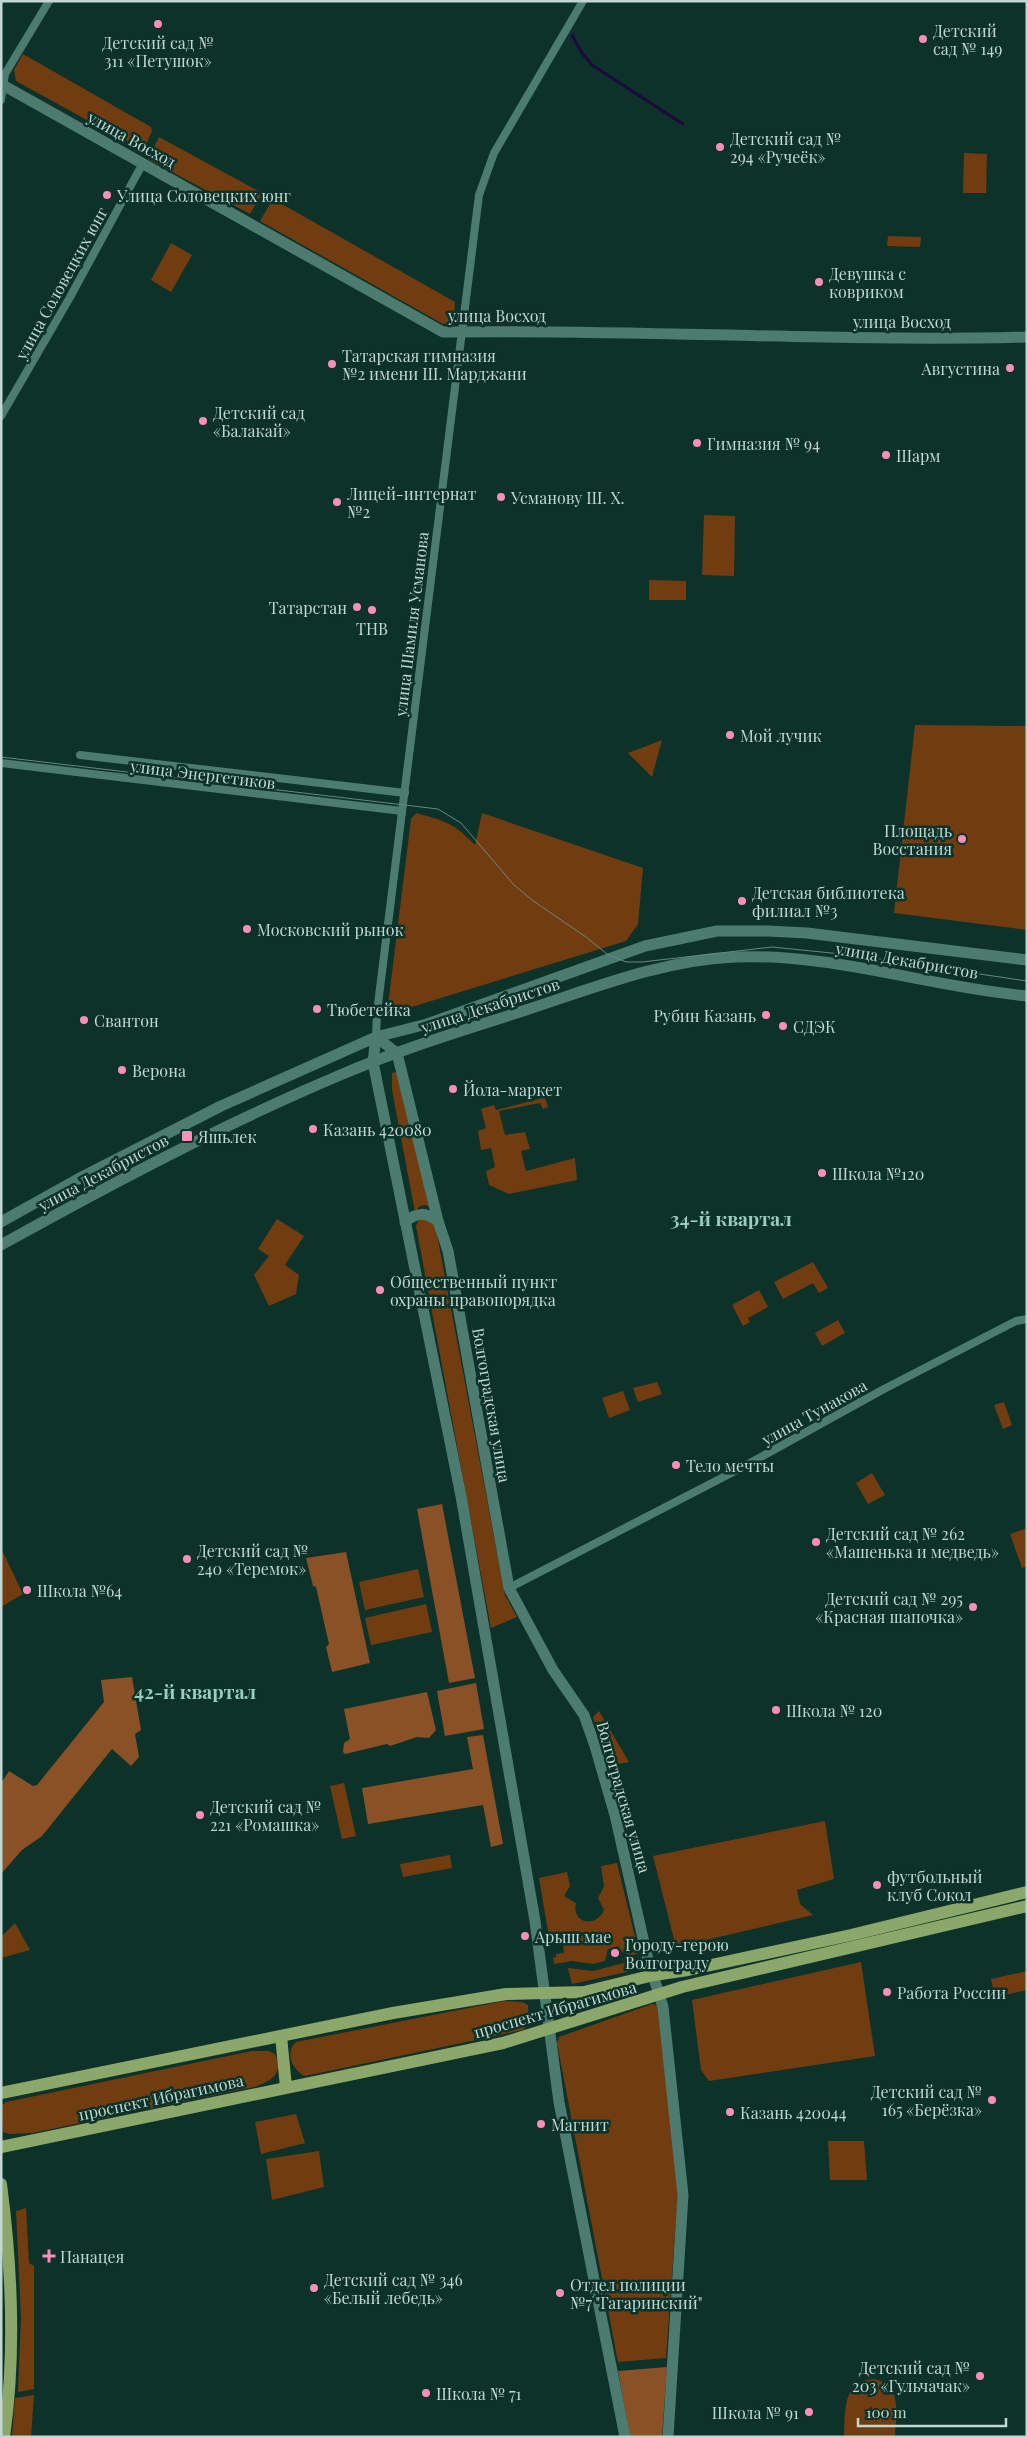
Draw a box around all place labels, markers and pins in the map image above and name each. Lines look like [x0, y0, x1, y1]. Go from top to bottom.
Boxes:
marker: Детский сад № 311 «Петушок» [152, 18, 164, 30]
place label: Детский сад № 149 [933, 20, 1003, 59]
place label: Детский сад № 311 «Петушок» [102, 32, 214, 71]
marker: Детский сад № 149 [917, 33, 929, 45]
place label: Детский сад № 294 «Ручеёк» [730, 128, 841, 167]
marker: Детский сад № 294 «Ручеёк» [714, 141, 726, 153]
place label: Улица Соловецких юнг [116, 185, 291, 206]
marker: Улица Соловецких юнг [101, 189, 113, 201]
place label: Девушка с ковриком [829, 263, 906, 302]
marker: Девушка с ковриком [813, 276, 825, 288]
place label: Татарская гимназия №2 имени Ш. Марджани [342, 345, 527, 384]
marker: Татарская гимназия №2 имени Ш. Марджани [326, 358, 338, 370]
place label: Августина [920, 358, 1000, 379]
marker: Августина [1004, 362, 1016, 374]
place label: Детский сад «Балакай» [213, 402, 305, 441]
marker: Детский сад «Балакай» [197, 415, 209, 427]
place label: Гимназия № 94 [707, 433, 820, 454]
marker: Гимназия № 94 [691, 437, 703, 449]
place label: Шарм [896, 445, 941, 466]
marker: Шарм [880, 449, 892, 461]
place label: Лицей-интернат №2 [346, 483, 477, 522]
place label: Усманову Ш. Х. [510, 487, 625, 508]
marker: Усманову Ш. Х. [495, 491, 507, 503]
marker: Лицей-интернат №2 [331, 496, 343, 508]
place label: Татарстан [269, 597, 347, 618]
marker: Татарстан [351, 601, 363, 613]
marker: ТНВ [366, 604, 378, 616]
place label: ТНВ [356, 618, 388, 639]
place label: Мой лучик [740, 725, 822, 746]
marker: Мой лучик [724, 729, 736, 741]
place label: Площадь Восстания [872, 820, 952, 859]
marker: Площадь Восстания [956, 833, 968, 845]
place label: Детская библиотека филиал №3 [752, 882, 905, 921]
marker: Детская библиотека филиал №3 [736, 895, 748, 907]
place label: Московский рынок [257, 919, 404, 940]
marker: Московский рынок [241, 923, 253, 935]
place label: Тюбетейка [327, 999, 411, 1020]
marker: Тюбетейка [311, 1003, 323, 1015]
place label: Рубин Казань [653, 1005, 756, 1026]
marker: Рубин Казань [760, 1009, 772, 1021]
place label: Свантон [94, 1010, 159, 1031]
marker: Свантон [78, 1014, 90, 1026]
place label: СДЭК [793, 1016, 836, 1037]
marker: СДЭК [777, 1020, 789, 1032]
place label: Верона [132, 1060, 186, 1081]
marker: Верона [116, 1064, 128, 1076]
place label: Йола-маркет [463, 1079, 562, 1100]
marker: Йола-маркет [447, 1083, 459, 1095]
place label: Казань 420080 [323, 1119, 432, 1140]
marker: Казань 420080 [307, 1123, 319, 1135]
place label: Яшьлек [197, 1126, 257, 1147]
marker: Яшьлек [180, 1129, 194, 1143]
place label: Школа №120 [832, 1163, 924, 1184]
marker: Школа №120 [816, 1167, 828, 1179]
place label: Общественный пункт охраны правопорядка [390, 1271, 557, 1310]
marker: Общественный пункт охраны правопорядка [374, 1284, 386, 1296]
place label: Тело мечты [686, 1455, 774, 1476]
marker: Тело мечты [670, 1459, 682, 1471]
place label: Детский сад № 262 «Машенька и медведь» [826, 1523, 999, 1562]
marker: Детский сад № 262 «Машенька и медведь» [810, 1536, 822, 1548]
place label: Детский сад № 240 «Теремок» [197, 1540, 308, 1579]
marker: Детский сад № 240 «Теремок» [181, 1553, 193, 1565]
place label: Школа №64 [37, 1580, 122, 1601]
marker: Школа №64 [21, 1584, 33, 1596]
place label: Детский сад № 295 «Красная шапочка» [815, 1588, 963, 1627]
marker: Детский сад № 295 «Красная шапочка» [967, 1601, 979, 1613]
place label: Школа № 120 [786, 1700, 882, 1721]
marker: Школа № 120 [770, 1704, 782, 1716]
place label: Детский сад № 221 «Ромашка» [210, 1796, 321, 1835]
marker: Детский сад № 221 «Ромашка» [194, 1809, 206, 1821]
place label: футбольный клуб Сокол [887, 1866, 982, 1905]
marker: футбольный клуб Сокол [871, 1879, 883, 1891]
place label: Арыш мае [534, 1926, 611, 1947]
marker: Арыш мае [519, 1930, 531, 1942]
place label: Городу-герою Волгограду [625, 1934, 729, 1973]
marker: Городу-герою Волгограду [609, 1947, 621, 1959]
place label: Работа России [897, 1982, 1006, 2003]
marker: Работа России [881, 1986, 893, 1998]
place label: Детский сад № 165 «Берёзка» [871, 2081, 982, 2120]
marker: Детский сад № 165 «Берёзка» [986, 2094, 998, 2106]
place label: Казань 420044 [740, 2102, 847, 2123]
marker: Казань 420044 [724, 2106, 736, 2118]
place label: Магнит [551, 2114, 609, 2135]
marker: Магнит [535, 2118, 547, 2130]
place label: Панацея [60, 2246, 125, 2267]
marker: Панацея [42, 2249, 56, 2263]
place label: Детский сад № 346 «Белый лебедь» [324, 2269, 463, 2308]
place label: Отдел полиции №7 "Гагаринский" [570, 2274, 703, 2313]
marker: Детский сад № 346 «Белый лебедь» [308, 2282, 320, 2294]
marker: Отдел полиции №7 "Гагаринский" [554, 2287, 566, 2299]
place label: Детский сад № 203 «Гульчачак» [852, 2357, 970, 2396]
marker: Детский сад № 203 «Гульчачак» [974, 2370, 986, 2382]
place label: Школа № 71 [436, 2383, 522, 2404]
marker: Школа № 71 [420, 2387, 432, 2399]
place label: Школа № 91 [712, 2402, 799, 2423]
marker: Школа № 91 [803, 2406, 815, 2418]

